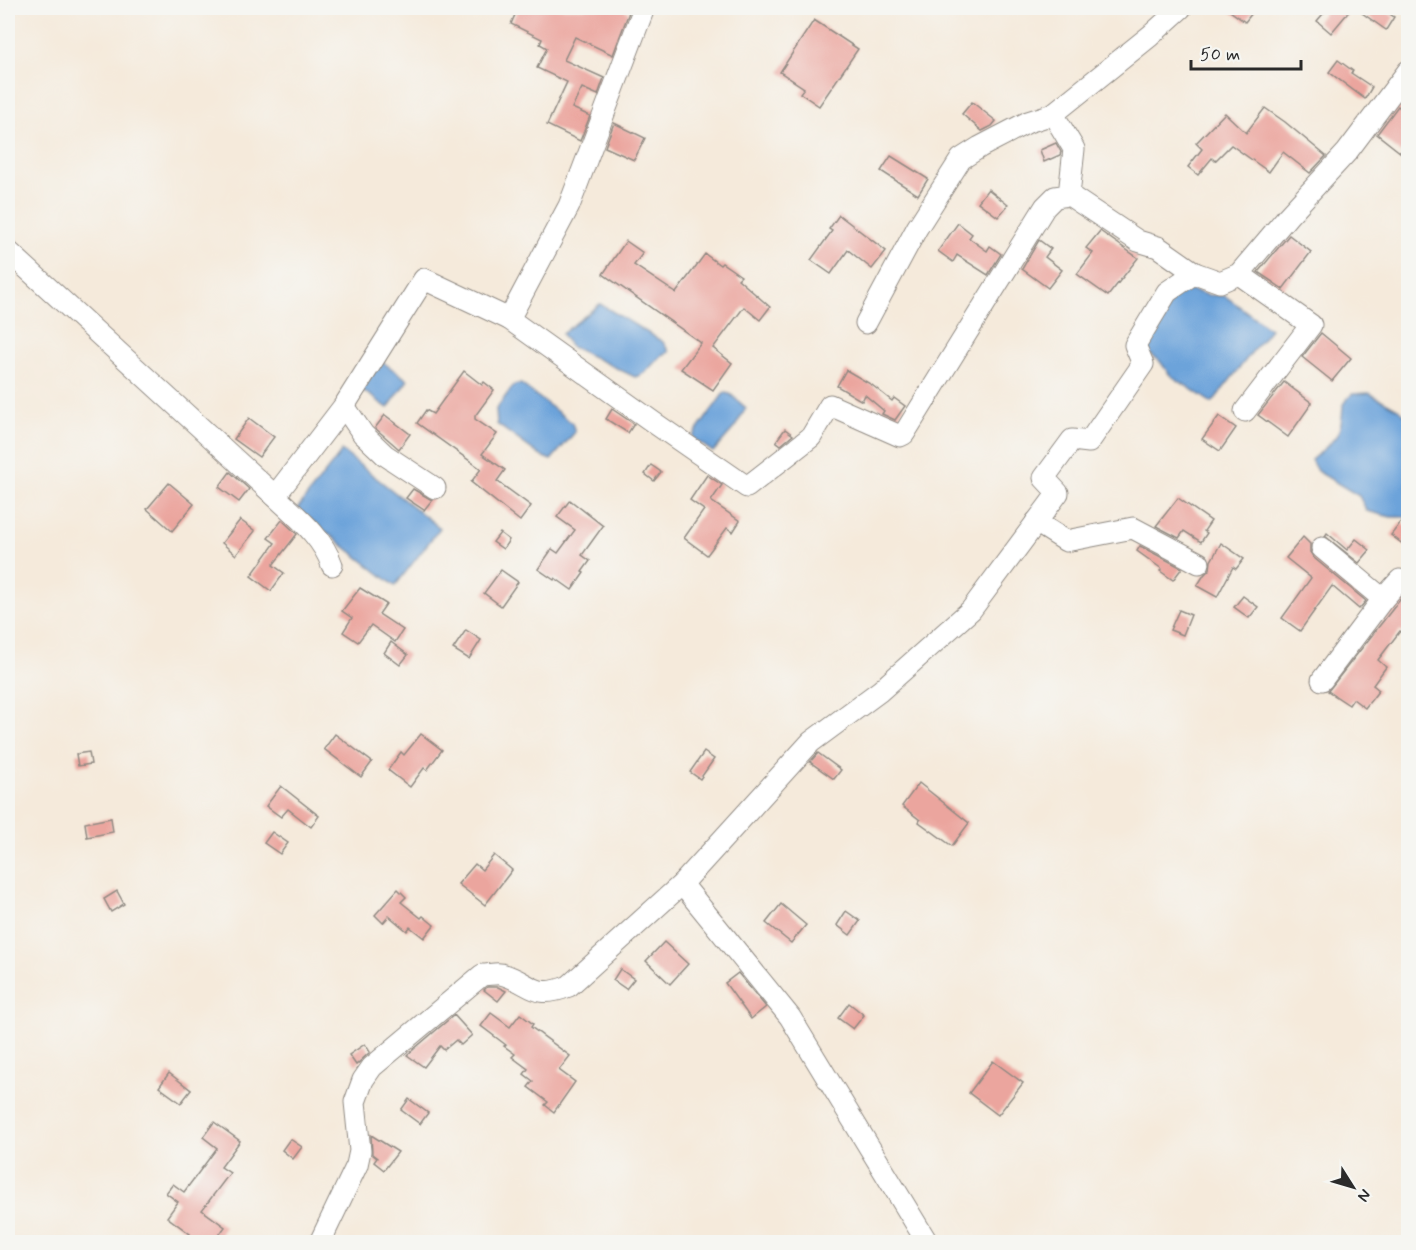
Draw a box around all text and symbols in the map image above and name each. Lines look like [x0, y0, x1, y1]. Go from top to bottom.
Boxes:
scale bar [1191, 33, 1300, 71]
text: 50 m [1200, 43, 1240, 67]
north arrow [1323, 1157, 1383, 1217]
text: N [1352, 1185, 1375, 1206]

